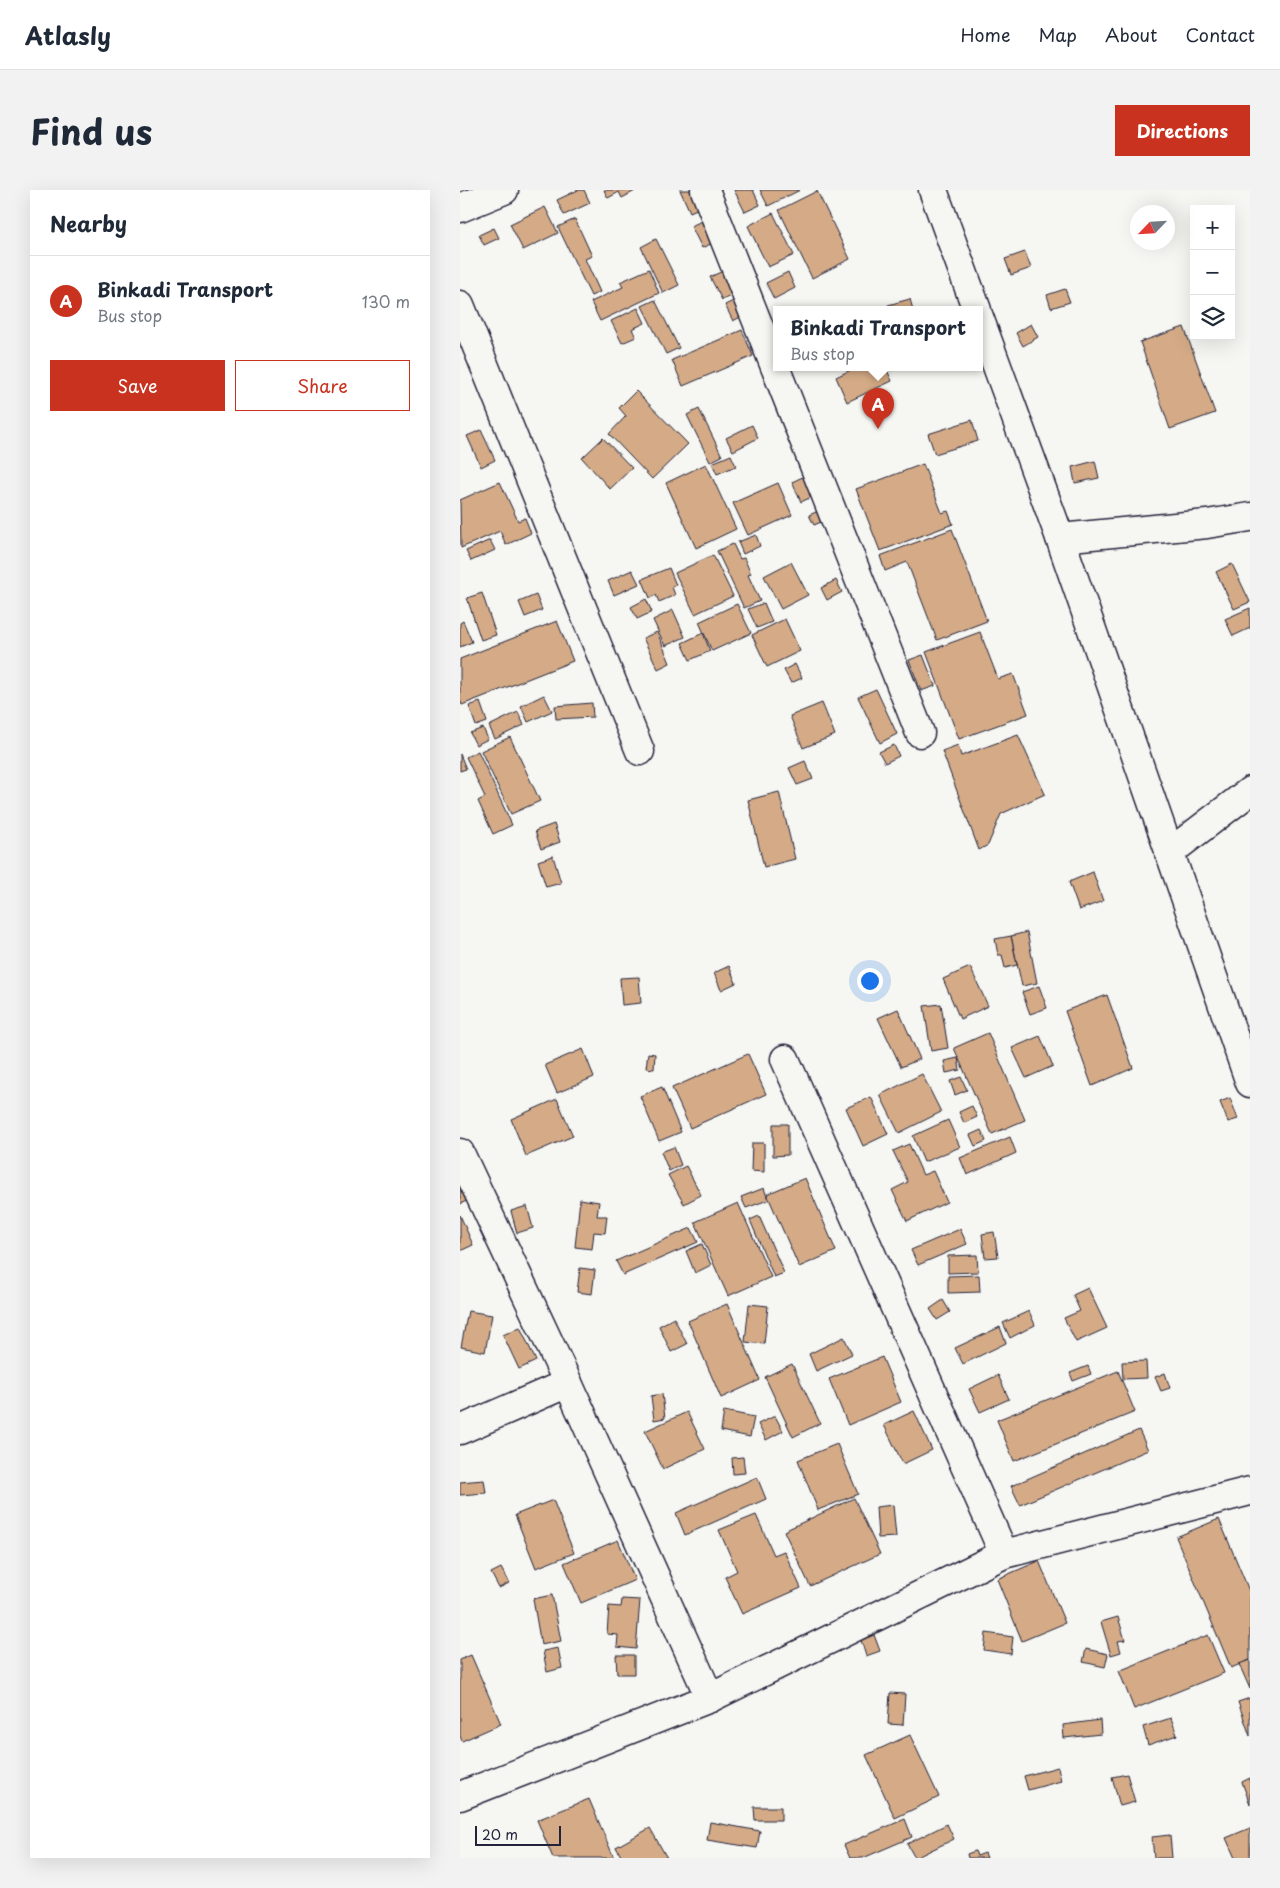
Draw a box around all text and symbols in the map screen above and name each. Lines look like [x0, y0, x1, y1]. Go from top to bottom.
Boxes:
text: Atlasly [25, 17, 111, 53]
text: Home [960, 21, 1010, 48]
text: Map [1038, 21, 1077, 48]
text: About [1105, 21, 1157, 48]
text: Contact [1185, 21, 1255, 48]
text: Find us [30, 104, 152, 157]
button: Directions [1115, 105, 1250, 156]
north arrow [1130, 205, 1175, 250]
map controls [1190, 205, 1235, 340]
button: + [1190, 205, 1235, 250]
text: Nearby [50, 207, 127, 239]
button: − [1190, 250, 1235, 295]
text: Binkadi Transport [97, 275, 273, 303]
text: A [60, 289, 72, 313]
text: 130 m [362, 289, 410, 313]
button: layers [1190, 295, 1235, 340]
text: Bus stop [97, 303, 162, 327]
popup [773, 306, 983, 371]
text: Binkadi Transport [790, 313, 966, 341]
text: Bus stop [790, 341, 855, 365]
button: Save [50, 360, 225, 411]
button: Share [235, 360, 410, 411]
pin: A [862, 388, 894, 429]
your location [857, 968, 883, 994]
scale bar [475, 1823, 561, 1846]
text: 20 m [482, 1824, 518, 1845]

